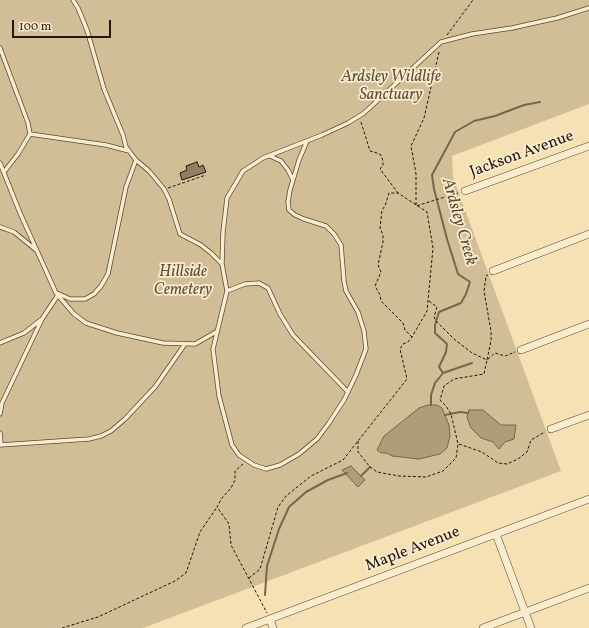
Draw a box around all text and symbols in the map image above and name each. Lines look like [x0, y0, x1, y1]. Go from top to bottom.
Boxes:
scale bar [14, 12, 113, 38]
text: 100 m [19, 19, 51, 35]
park label: Ardsley Wildlife Sanctuary [341, 68, 441, 106]
street label: Jackson Avenue [467, 127, 577, 183]
water label: Ardsley Creek [436, 176, 480, 268]
park label: Hillside Cemetery [154, 263, 212, 301]
street label: Maple Avenue [363, 523, 463, 577]

